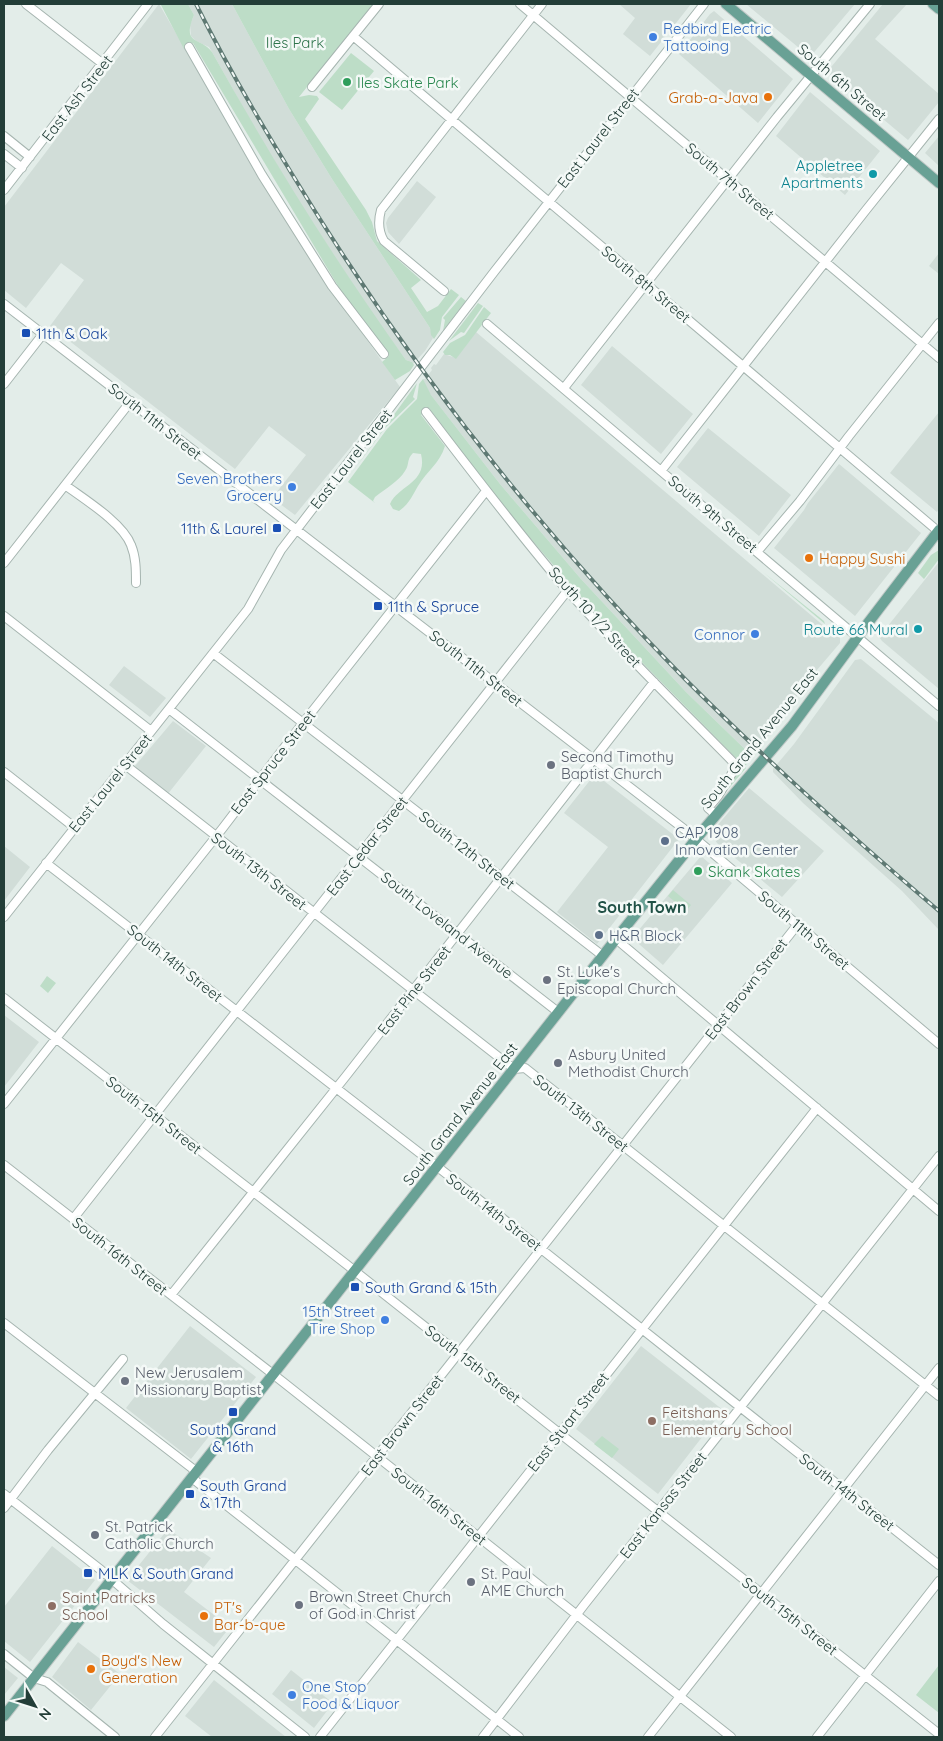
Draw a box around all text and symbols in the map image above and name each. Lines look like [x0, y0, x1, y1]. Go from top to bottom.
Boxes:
place label: Redbird Electric Tattooing [663, 19, 772, 55]
marker: Redbird Electric Tattooing [647, 31, 659, 43]
park label: Iles Park [266, 33, 324, 52]
street label: South 6th Street [794, 39, 890, 125]
street label: East Ash Street [37, 51, 117, 145]
place label: Iles Skate Park [357, 73, 458, 92]
marker: Iles Skate Park [341, 76, 353, 88]
street label: East Laurel Street [553, 84, 643, 192]
place label: Grab-a-Java [669, 88, 758, 107]
marker: Grab-a-Java [762, 91, 774, 103]
street label: South 7th Street [682, 138, 778, 224]
place label: Appletree Apartments [781, 156, 863, 192]
marker: Appletree Apartments [867, 168, 879, 180]
street label: South 8th Street [598, 241, 694, 327]
place label: 11th & Oak [36, 324, 108, 343]
marker: 11th & Oak [20, 327, 32, 339]
street label: South 11th Street [104, 379, 206, 463]
street label: East Laurel Street [306, 405, 396, 513]
place label: Seven Brothers Grocery [177, 469, 282, 505]
street label: South 9th Street [664, 471, 762, 557]
marker: Seven Brothers Grocery [286, 481, 298, 493]
place label: 11th & Laurel [181, 519, 267, 538]
marker: 11th & Laurel [271, 522, 283, 534]
place label: Happy Sushi [819, 549, 905, 568]
marker: Happy Sushi [803, 552, 815, 564]
street label: South 10 1/2 Street [545, 563, 645, 671]
place label: 11th & Spruce [388, 597, 479, 616]
marker: 11th & Spruce [372, 600, 384, 612]
place label: Route 66 Mural [804, 620, 908, 639]
marker: Route 66 Mural [912, 623, 924, 635]
place label: Connor [694, 625, 745, 644]
street label: South 11th Street [425, 626, 527, 710]
marker: Connor [749, 628, 761, 640]
street label: South Grand Avenue East [696, 664, 822, 812]
street label: East Spruce Street [226, 706, 320, 818]
street label: East Laurel Street [64, 730, 156, 836]
place label: Second Timothy Baptist Church [561, 747, 674, 783]
marker: Second Timothy Baptist Church [545, 759, 557, 771]
street label: East Cedar Street [322, 792, 412, 900]
street label: South 12th Street [415, 807, 519, 893]
place label: CAP 1908 Innovation Center [675, 823, 799, 859]
street label: South 13th Street [208, 828, 310, 914]
marker: CAP 1908 Innovation Center [659, 835, 671, 847]
place label: Skank Skates [708, 862, 800, 881]
marker: Skank Skates [692, 865, 704, 877]
street label: South Loveland Avenue [377, 867, 517, 983]
street label: South 11th Street [754, 886, 854, 974]
district label: South Town [597, 897, 687, 917]
street label: South 14th Street [124, 920, 226, 1006]
place label: H&R Block [609, 926, 682, 945]
marker: H&R Block [593, 929, 605, 941]
street label: East Brown Street [701, 935, 791, 1043]
street label: East Pine Street [373, 942, 455, 1038]
place label: St. Luke's Episcopal Church [557, 962, 676, 998]
marker: St. Luke's Episcopal Church [541, 974, 553, 986]
street label: South Grand Avenue East [398, 1039, 522, 1189]
place label: Asbury United Methodist Church [568, 1045, 689, 1081]
marker: Asbury United Methodist Church [552, 1057, 564, 1069]
street label: South 13th Street [530, 1070, 632, 1156]
street label: South 15th Street [102, 1072, 206, 1158]
street label: South 14th Street [443, 1169, 545, 1255]
street label: South 16th Street [68, 1213, 172, 1299]
place label: South Grand & 15th [365, 1278, 497, 1297]
marker: South Grand & 15th [349, 1281, 361, 1293]
place label: 15th Street Tire Shop [303, 1302, 375, 1338]
marker: 15th Street Tire Shop [379, 1314, 391, 1326]
street label: South 15th Street [421, 1321, 525, 1407]
place label: New Jerusalem Missionary Baptist [135, 1363, 261, 1399]
street label: East Stuart Street [523, 1369, 613, 1475]
street label: East Brown Street [357, 1371, 447, 1479]
marker: New Jerusalem Missionary Baptist [119, 1375, 131, 1387]
place label: Feitshans Elementary School [662, 1403, 792, 1439]
marker: South Grand & 16th [227, 1406, 239, 1418]
marker: Feitshans Elementary School [646, 1415, 658, 1427]
place label: South Grand & 16th [190, 1420, 276, 1456]
street label: East Kansas Street [615, 1448, 711, 1562]
street label: South 14th Street [796, 1449, 898, 1535]
street label: South 16th Street [387, 1463, 491, 1549]
place label: South Grand & 17th [200, 1476, 287, 1512]
marker: South Grand & 17th [184, 1488, 196, 1500]
place label: St. Patrick Catholic Church [105, 1517, 214, 1553]
marker: St. Patrick Catholic Church [89, 1529, 101, 1541]
place label: MLK & South Grand [98, 1564, 233, 1583]
place label: St. Paul AME Church [481, 1564, 564, 1600]
marker: MLK & South Grand [82, 1567, 94, 1579]
street label: South 15th Street [738, 1573, 842, 1659]
marker: St. Paul AME Church [465, 1576, 477, 1588]
place label: Brown Street Church of God in Christ [309, 1587, 451, 1623]
place label: Saint Patricks School [62, 1588, 155, 1624]
place label: PT's Bar-b-que [214, 1598, 286, 1634]
marker: Brown Street Church of God in Christ [293, 1599, 305, 1611]
marker: Saint Patricks School [46, 1600, 58, 1612]
marker: PT's Bar-b-que [198, 1610, 210, 1622]
place label: Boyd's New Generation [101, 1651, 182, 1687]
marker: Boyd's New Generation [85, 1663, 97, 1675]
place label: One Stop Food & Liquor [302, 1677, 400, 1713]
north arrow [10, 1681, 60, 1731]
marker: One Stop Food & Liquor [286, 1689, 298, 1701]
text: N [35, 1705, 55, 1724]

